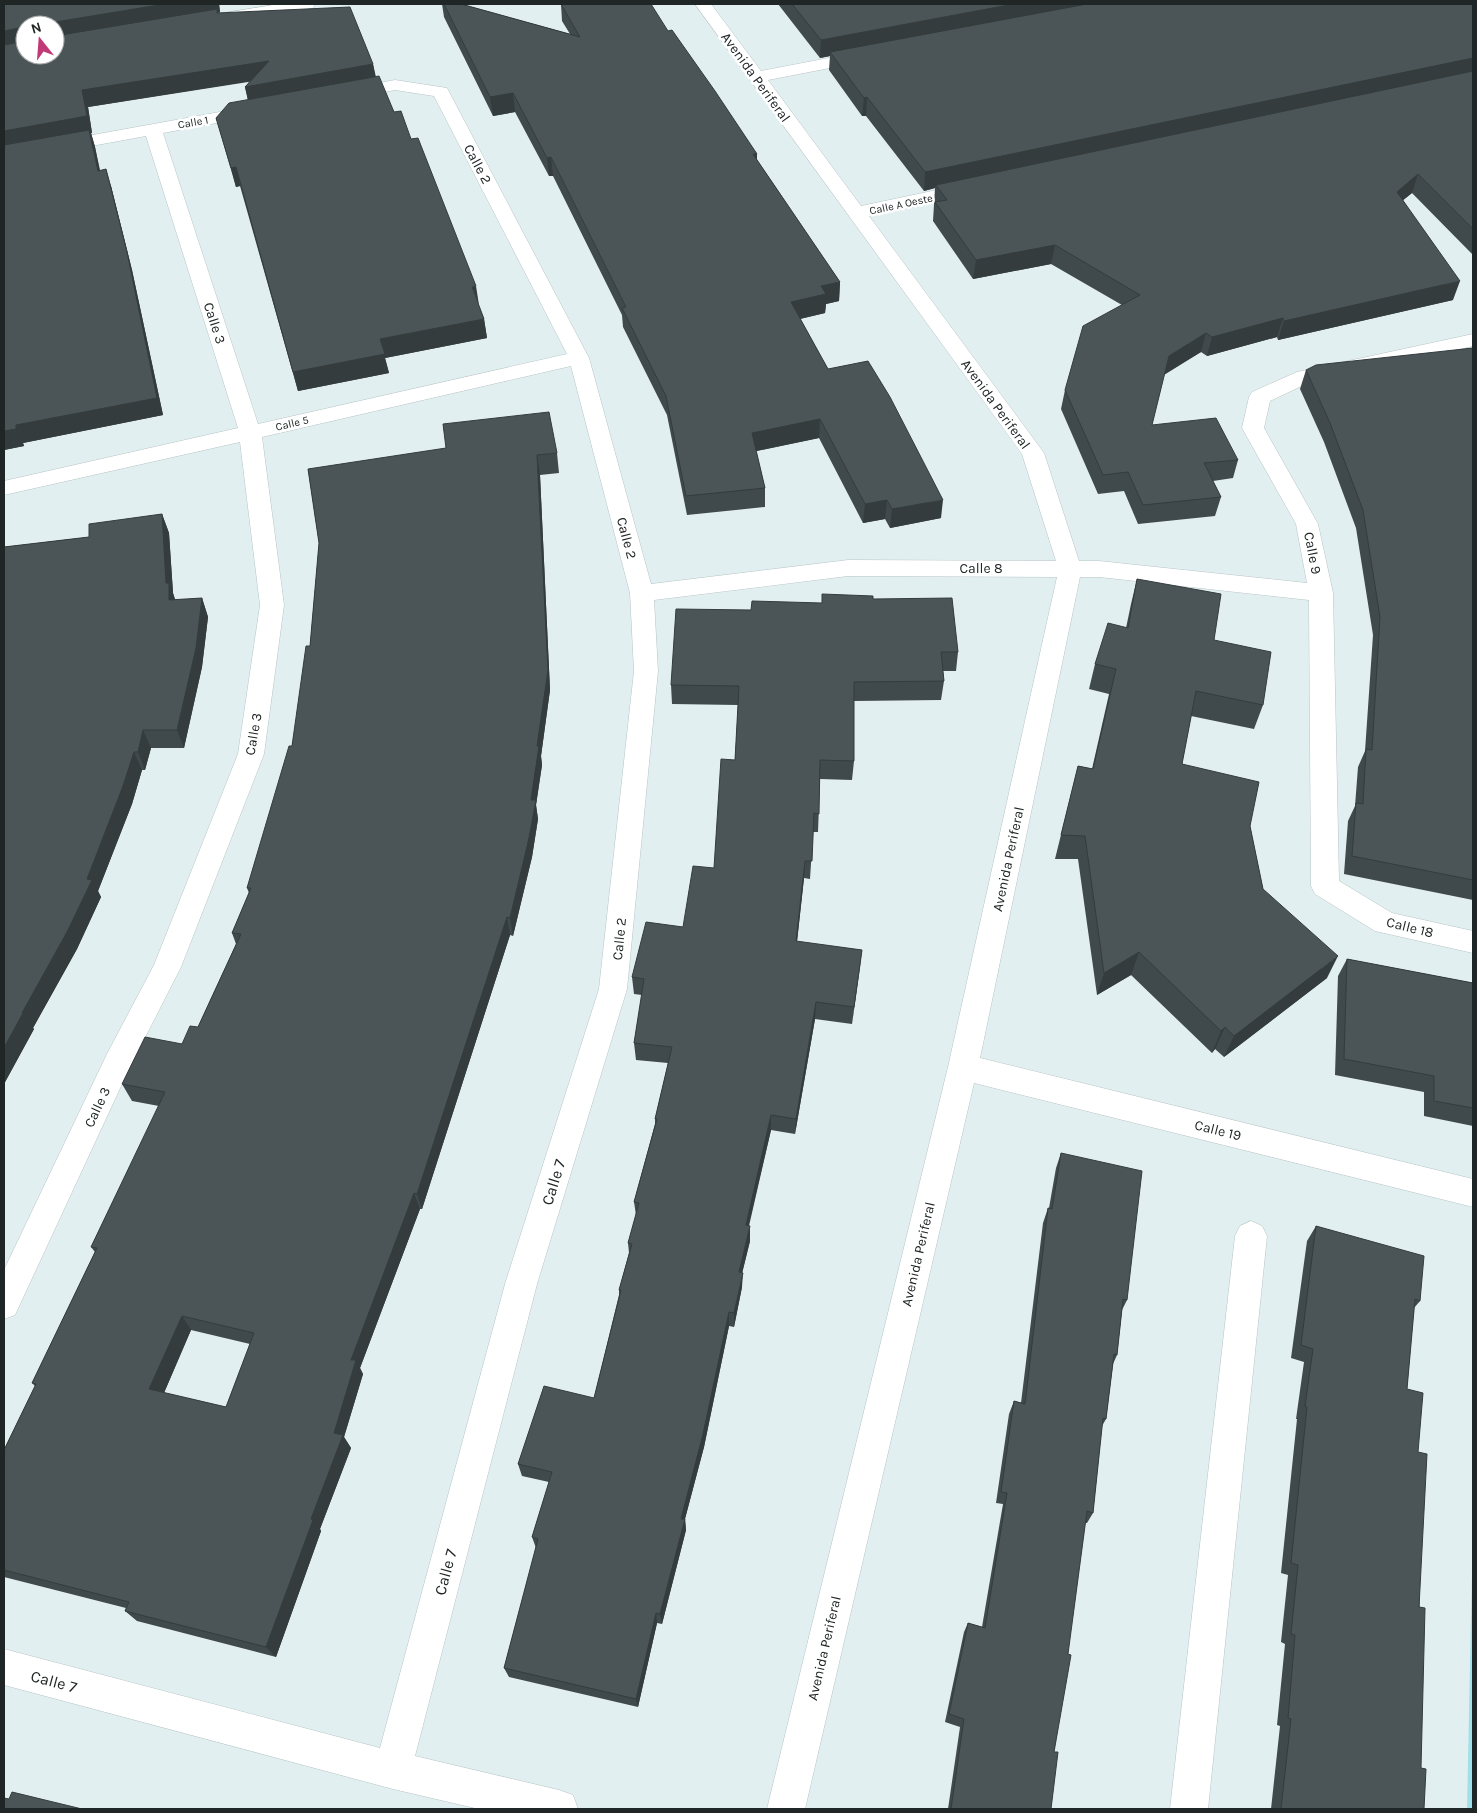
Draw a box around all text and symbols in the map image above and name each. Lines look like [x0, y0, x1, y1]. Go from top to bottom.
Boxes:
north arrow [15, 15, 65, 65]
text: N [29, 18, 44, 38]
street label: Avenida Periferal [717, 29, 794, 125]
street label: Calle 1 [177, 113, 209, 132]
street label: Calle 2 [460, 141, 495, 187]
street label: Calle A Oeste [868, 191, 934, 218]
street label: Calle 3 [200, 300, 229, 346]
street label: Avenida Periferal [957, 356, 1034, 452]
street label: Calle 5 [274, 413, 310, 434]
street label: Calle 2 [613, 515, 640, 561]
street label: Calle 9 [1300, 530, 1325, 576]
street label: Calle 8 [959, 560, 1003, 577]
street label: Calle 3 [241, 711, 266, 757]
street label: Avenida Periferal [989, 805, 1028, 913]
street label: Calle 18 [1385, 913, 1435, 942]
street label: Calle 2 [609, 917, 630, 961]
street label: Calle 3 [81, 1084, 114, 1130]
street label: Calle 19 [1193, 1117, 1243, 1144]
street label: Calle 7 [538, 1156, 570, 1207]
street label: Avenida Periferal [898, 1200, 939, 1308]
street label: Calle 7 [430, 1546, 461, 1597]
street label: Avenida Periferal [804, 1594, 845, 1702]
street label: Calle 7 [29, 1666, 80, 1697]

